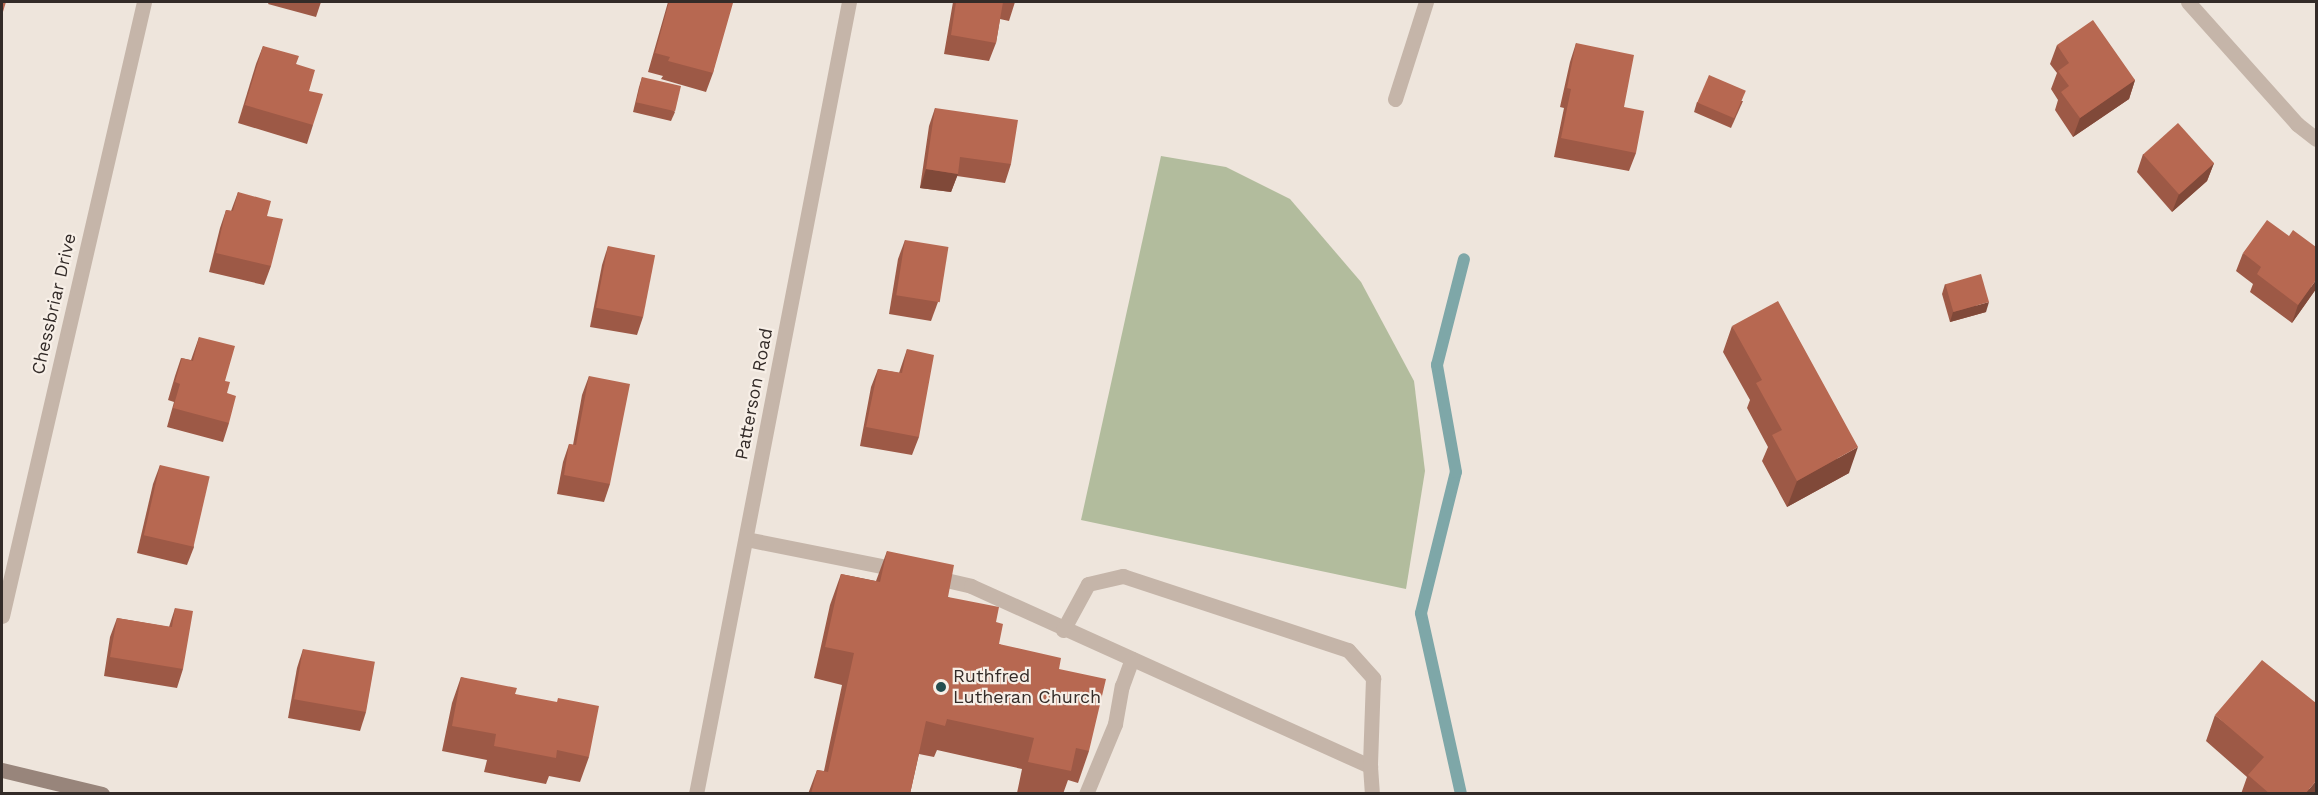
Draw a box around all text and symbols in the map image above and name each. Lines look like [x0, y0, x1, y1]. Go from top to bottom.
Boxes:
street label: Chessbriar Drive [27, 231, 81, 377]
street label: Patterson Road [731, 326, 777, 462]
place label: Ruthfred Lutheran Church [953, 666, 1101, 708]
marker: Ruthfred Lutheran Church [934, 680, 948, 694]

